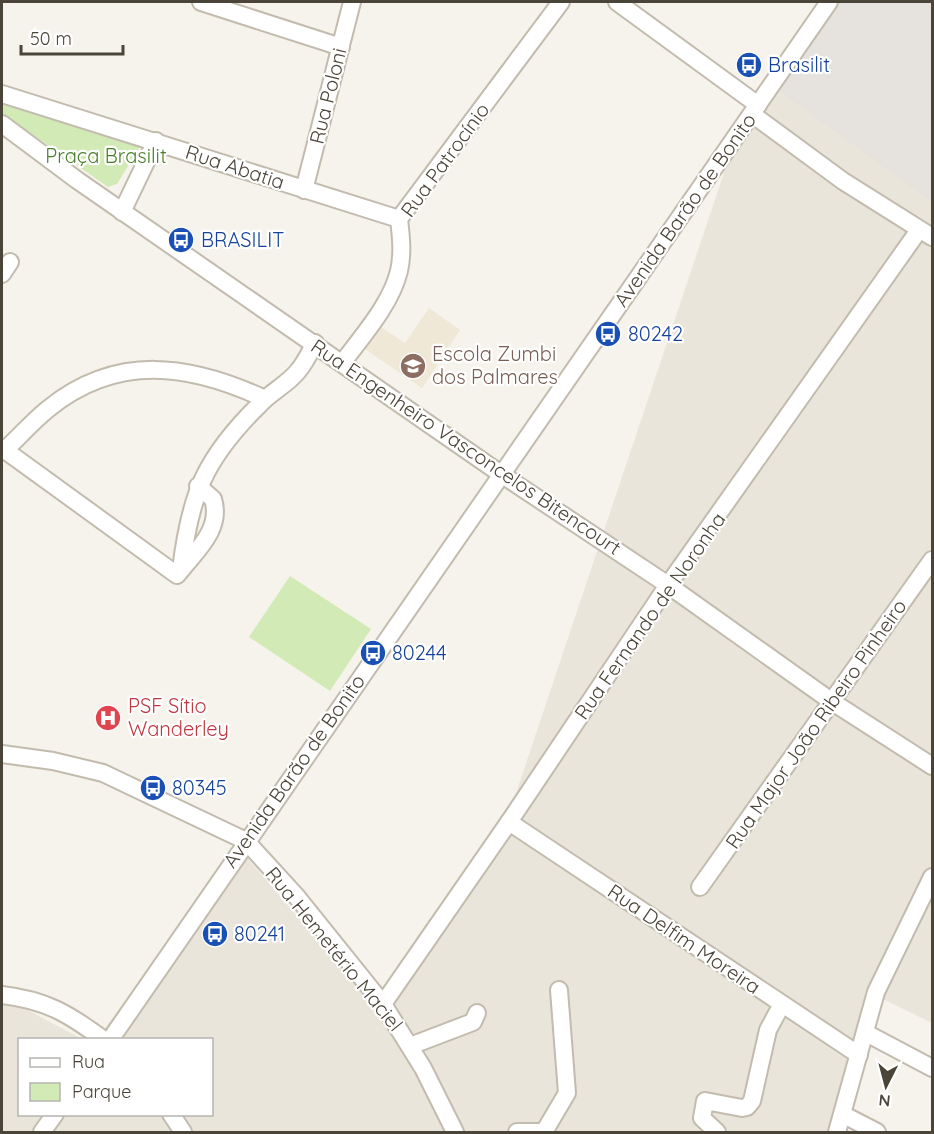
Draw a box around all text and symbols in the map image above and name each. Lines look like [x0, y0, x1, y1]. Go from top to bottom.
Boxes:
scale bar [21, 18, 123, 56]
text: 50 m [30, 27, 72, 50]
street label: Rua Poloni [303, 45, 352, 147]
bus stop icon: Brasilit [734, 50, 764, 80]
place label: Brasilit [768, 52, 830, 77]
street label: Rua Patrocínio [395, 98, 494, 222]
street label: Avenida Barão de Bonito [608, 108, 761, 311]
street label: Rua Abatia [183, 139, 288, 194]
park label: Praça Brasilit [45, 143, 167, 168]
bus stop icon: BRASILIT [166, 225, 196, 255]
place label: BRASILIT [201, 227, 284, 252]
bus stop icon: 80242 [593, 319, 623, 349]
place label: 80242 [628, 321, 683, 346]
street label: Rua Engenheiro Vasconcelos Bitencourt [307, 333, 626, 560]
place label: Escola Zumbi dos Palmares [432, 341, 558, 389]
school or university icon: Escola Zumbi dos Palmares [398, 351, 428, 381]
street label: Rua Fernando de Noronha [569, 507, 731, 724]
street label: Rua Major João Ribeiro Pinheiro [720, 594, 912, 853]
bus stop icon: 80244 [358, 638, 388, 668]
place label: 80244 [392, 640, 447, 665]
street label: Avenida Barão de Bonito [217, 669, 370, 872]
place label: PSF Sítio Wanderley [128, 693, 229, 741]
hospital icon: PSF Sítio Wanderley [93, 703, 123, 733]
bus stop icon: 80345 [138, 773, 168, 803]
place label: 80345 [172, 775, 227, 800]
street label: Rua Hemetério Maciel [260, 862, 408, 1036]
street label: Rua Delfim Moreira [603, 878, 765, 999]
bus stop icon: 80241 [200, 919, 230, 949]
place label: 80241 [234, 921, 285, 946]
legend [18, 1038, 213, 1116]
text: Rua [72, 1050, 105, 1073]
north arrow [856, 1056, 916, 1116]
text: Parque [72, 1080, 131, 1103]
text: N [878, 1090, 891, 1111]

